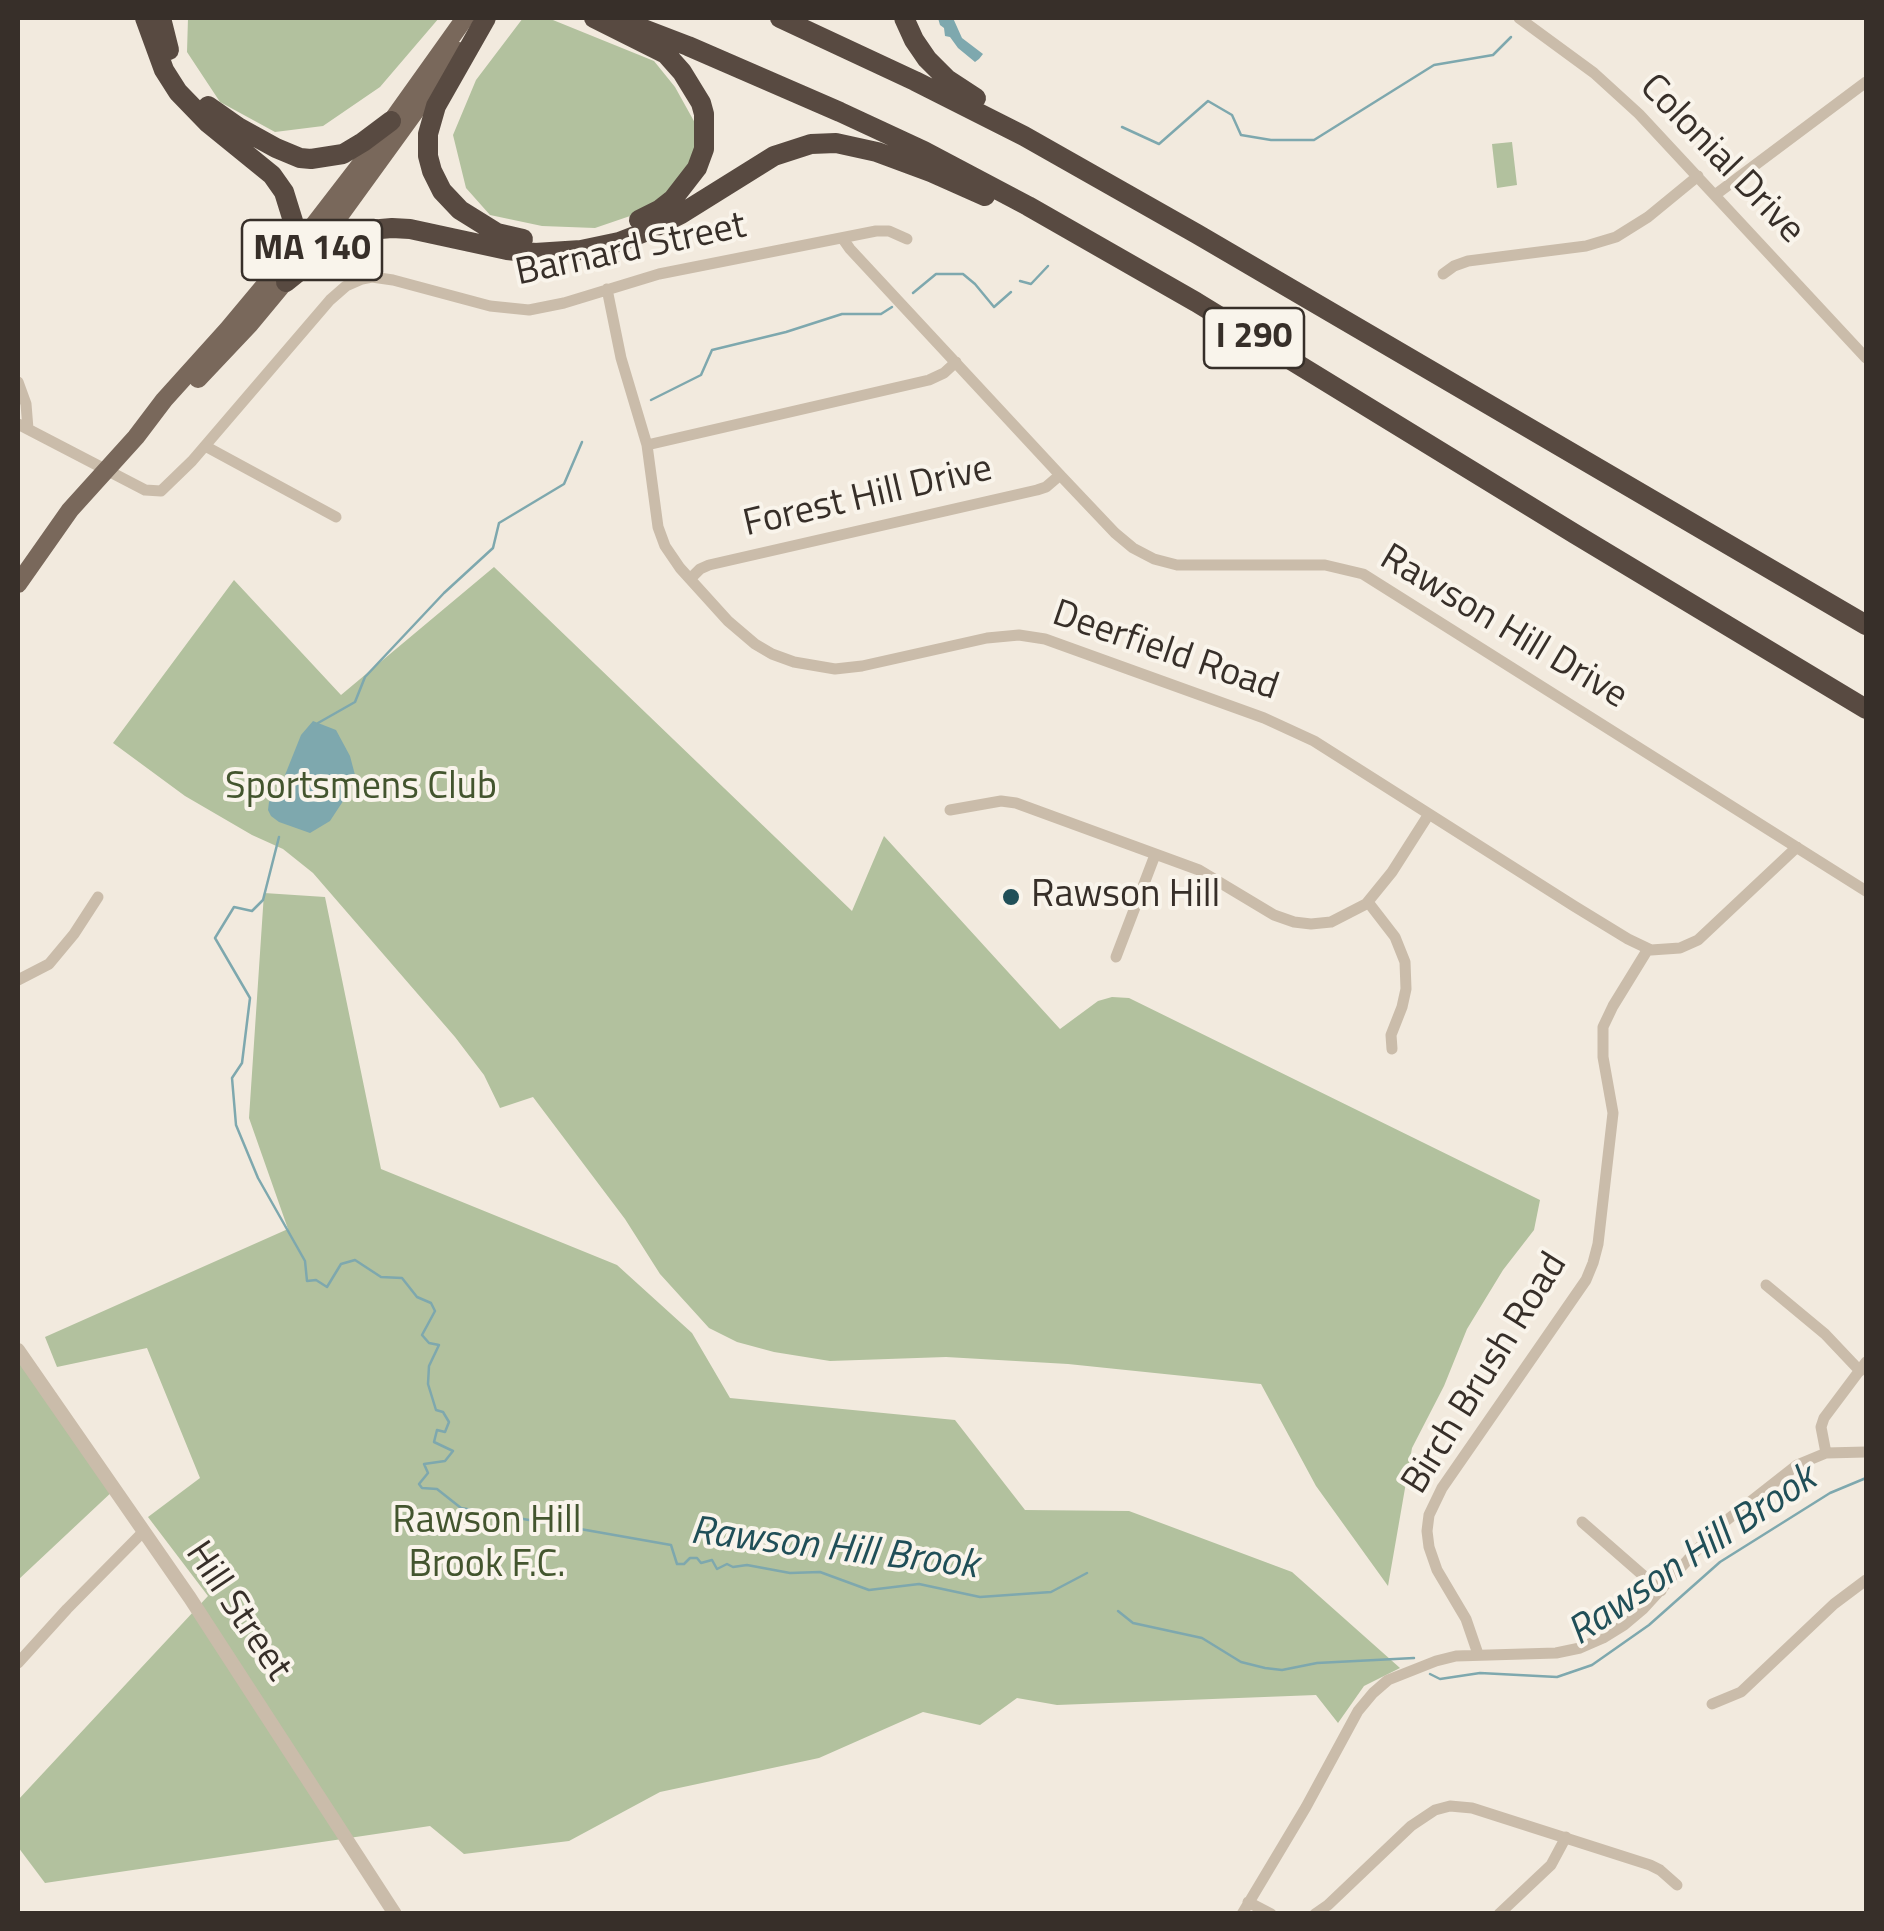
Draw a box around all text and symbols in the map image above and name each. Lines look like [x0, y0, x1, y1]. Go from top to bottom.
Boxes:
street label: Colonial Drive [1629, 66, 1813, 254]
street label: Barnard Street [512, 204, 750, 298]
road number: MA 140 [242, 220, 382, 280]
road number: I 290 [1204, 308, 1304, 368]
street label: Forest Hill Drive [739, 447, 997, 549]
street label: Rawson Hill Drive [1371, 536, 1635, 720]
street label: Deerfield Road [1046, 592, 1284, 712]
park label: Sportsmens Club [225, 766, 497, 812]
place label: Rawson Hill [1031, 874, 1220, 920]
marker: Rawson Hill [1000, 886, 1022, 908]
street label: Birch Brush Road [1394, 1245, 1578, 1503]
water label: Rawson Hill Brook [1560, 1456, 1826, 1658]
park label: Rawson Hill Brook F.C. [392, 1500, 582, 1590]
water label: Rawson Hill Brook [688, 1509, 980, 1591]
street label: Hill Street [174, 1534, 300, 1690]

